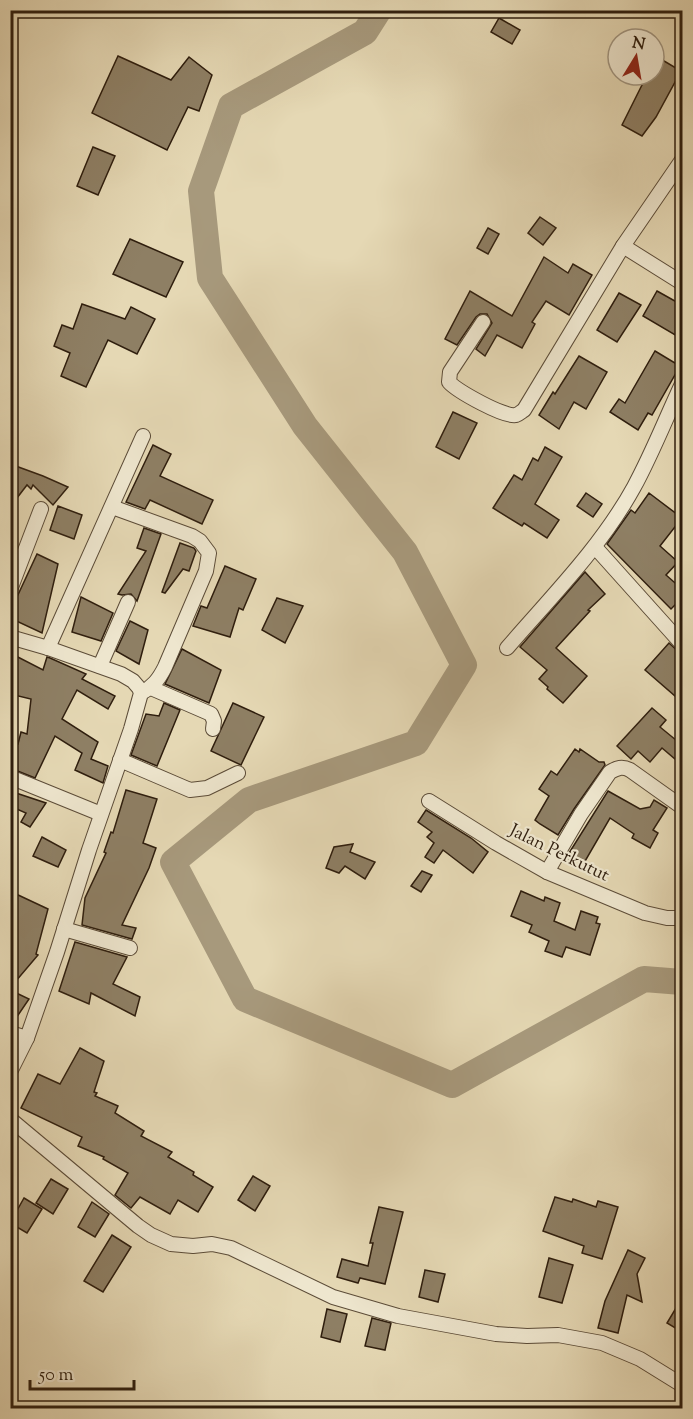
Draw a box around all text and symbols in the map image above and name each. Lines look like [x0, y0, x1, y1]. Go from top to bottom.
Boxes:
north arrow [606, 27, 666, 87]
text: N [630, 32, 647, 57]
street label: Jalan Perkutut [504, 818, 613, 889]
scale bar [30, 1353, 134, 1391]
text: 50 m [38, 1363, 74, 1389]

